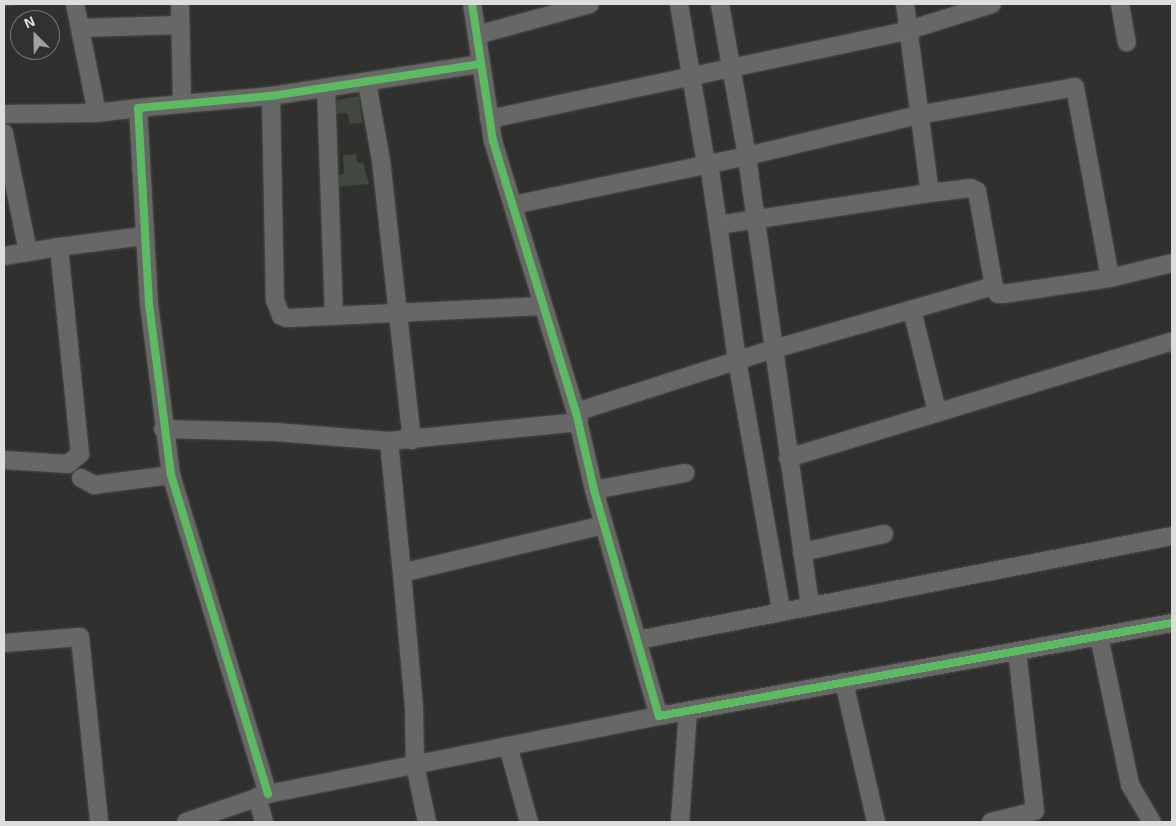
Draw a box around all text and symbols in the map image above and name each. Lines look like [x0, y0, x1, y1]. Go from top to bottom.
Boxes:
north arrow [10, 10, 60, 60]
text: N [21, 12, 37, 31]

